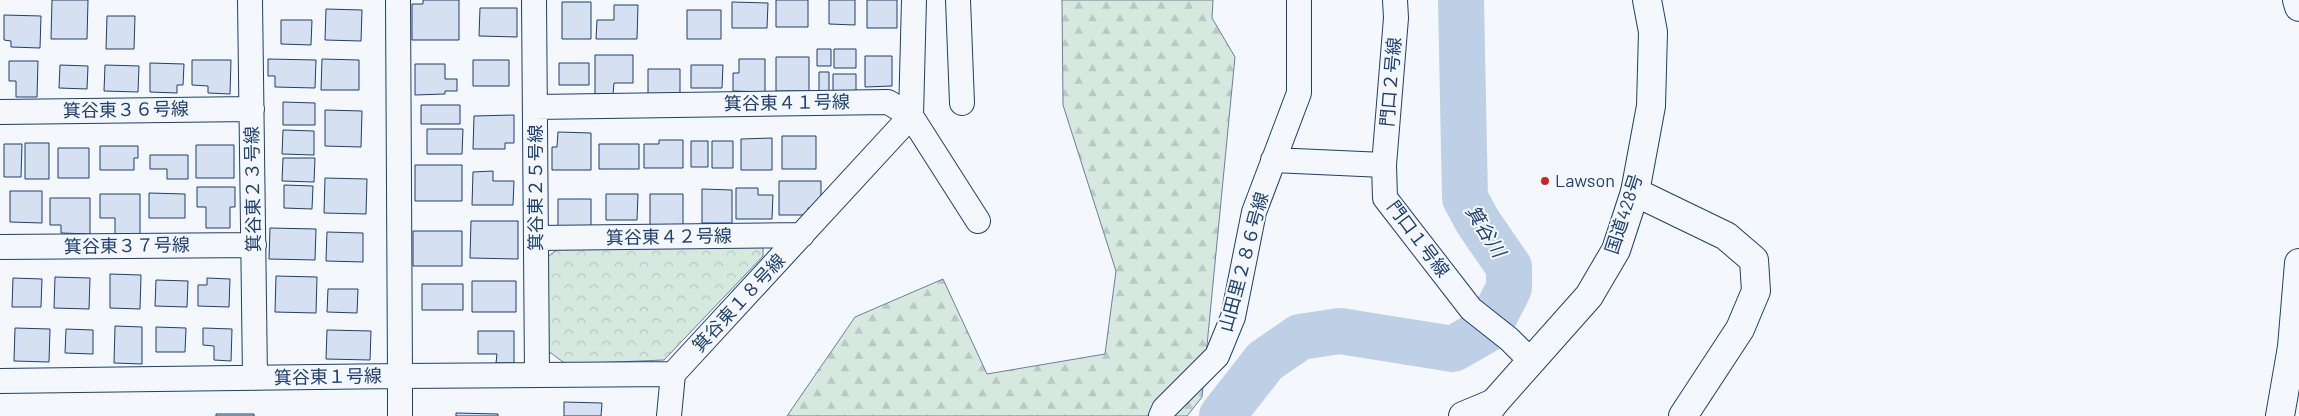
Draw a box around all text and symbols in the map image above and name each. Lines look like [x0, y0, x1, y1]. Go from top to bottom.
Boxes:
street label: 門口２号線 [1375, 36, 1405, 128]
street label: 箕谷東４１号線 [724, 90, 850, 114]
street label: 箕谷東３６号線 [63, 97, 189, 121]
street label: 箕谷東２５号線 [524, 125, 546, 251]
street label: 箕谷東２３号線 [240, 126, 264, 252]
place label: Lawson [1555, 169, 1615, 191]
street label: 国道428号 [1600, 171, 1646, 257]
marker: Lawson [1539, 175, 1551, 187]
street label: 山田里２８６号線 [1214, 189, 1272, 334]
street label: 門口１号線 [1383, 196, 1455, 281]
water label: 箕谷川 [1462, 200, 1512, 263]
street label: 箕谷東４２号線 [606, 224, 732, 248]
street label: 箕谷東３７号線 [64, 233, 190, 257]
street label: 箕谷東１８号線 [687, 249, 789, 356]
street label: 箕谷東１号線 [274, 364, 382, 388]

